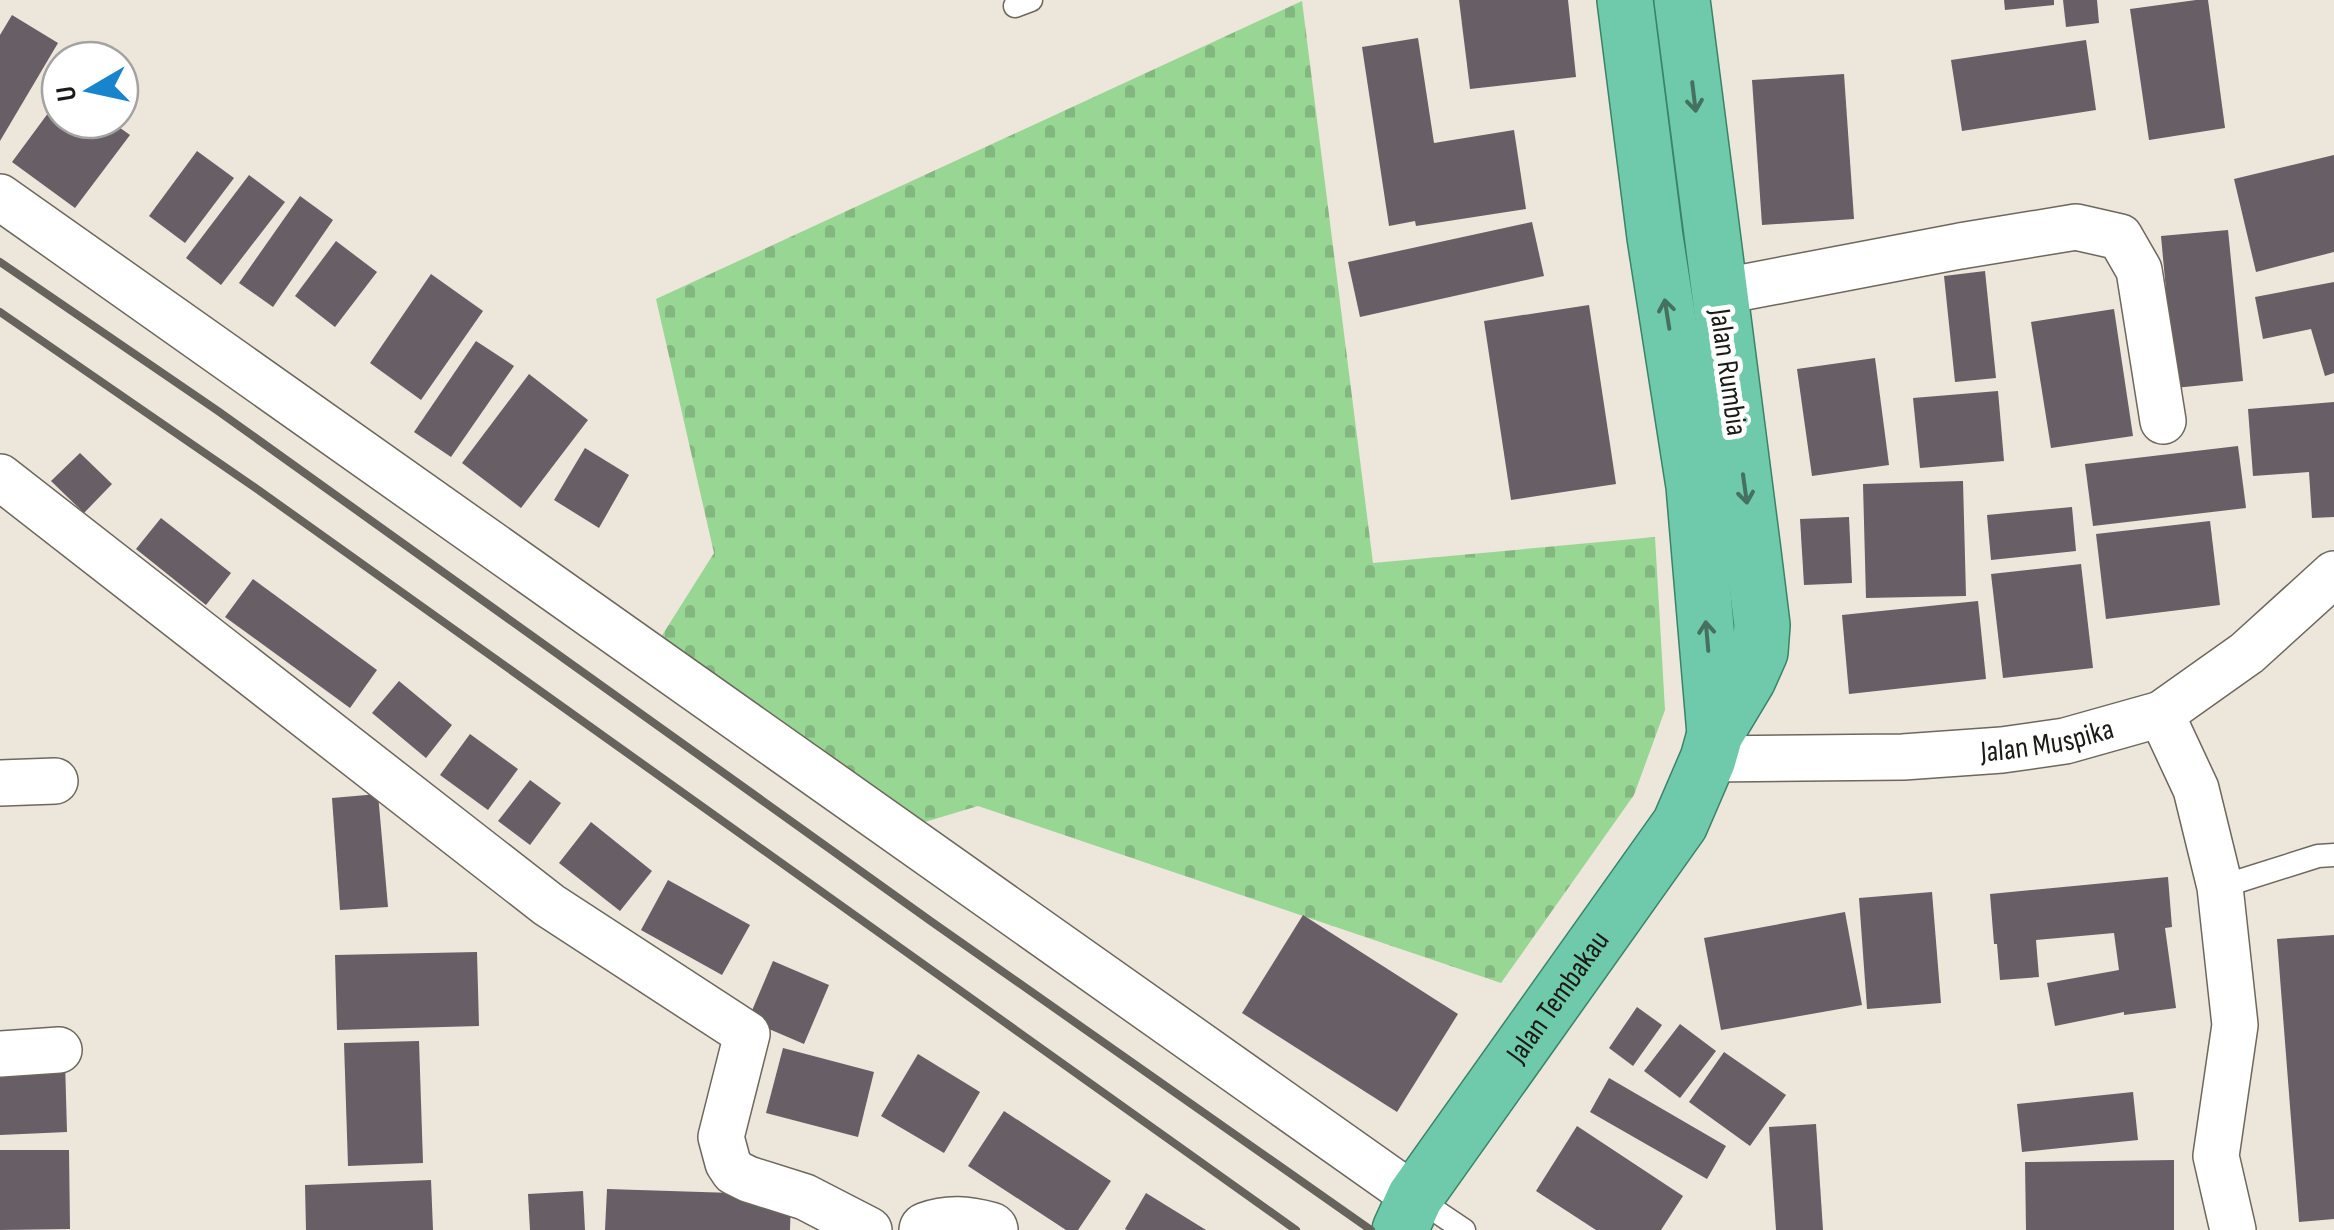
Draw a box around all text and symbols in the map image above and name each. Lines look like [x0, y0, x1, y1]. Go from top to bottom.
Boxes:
north arrow [40, 40, 140, 140]
one-way arrow [1686, 80, 1704, 112]
text: U [49, 84, 84, 103]
one-way arrow [1657, 298, 1676, 331]
street label: Jalan Rumbia [1701, 305, 1755, 438]
one-way arrow [1736, 472, 1755, 504]
one-way arrow [1698, 621, 1717, 653]
street label: Jalan Muspika [1978, 711, 2118, 771]
street label: Jalan Tembakau [1498, 924, 1617, 1071]

